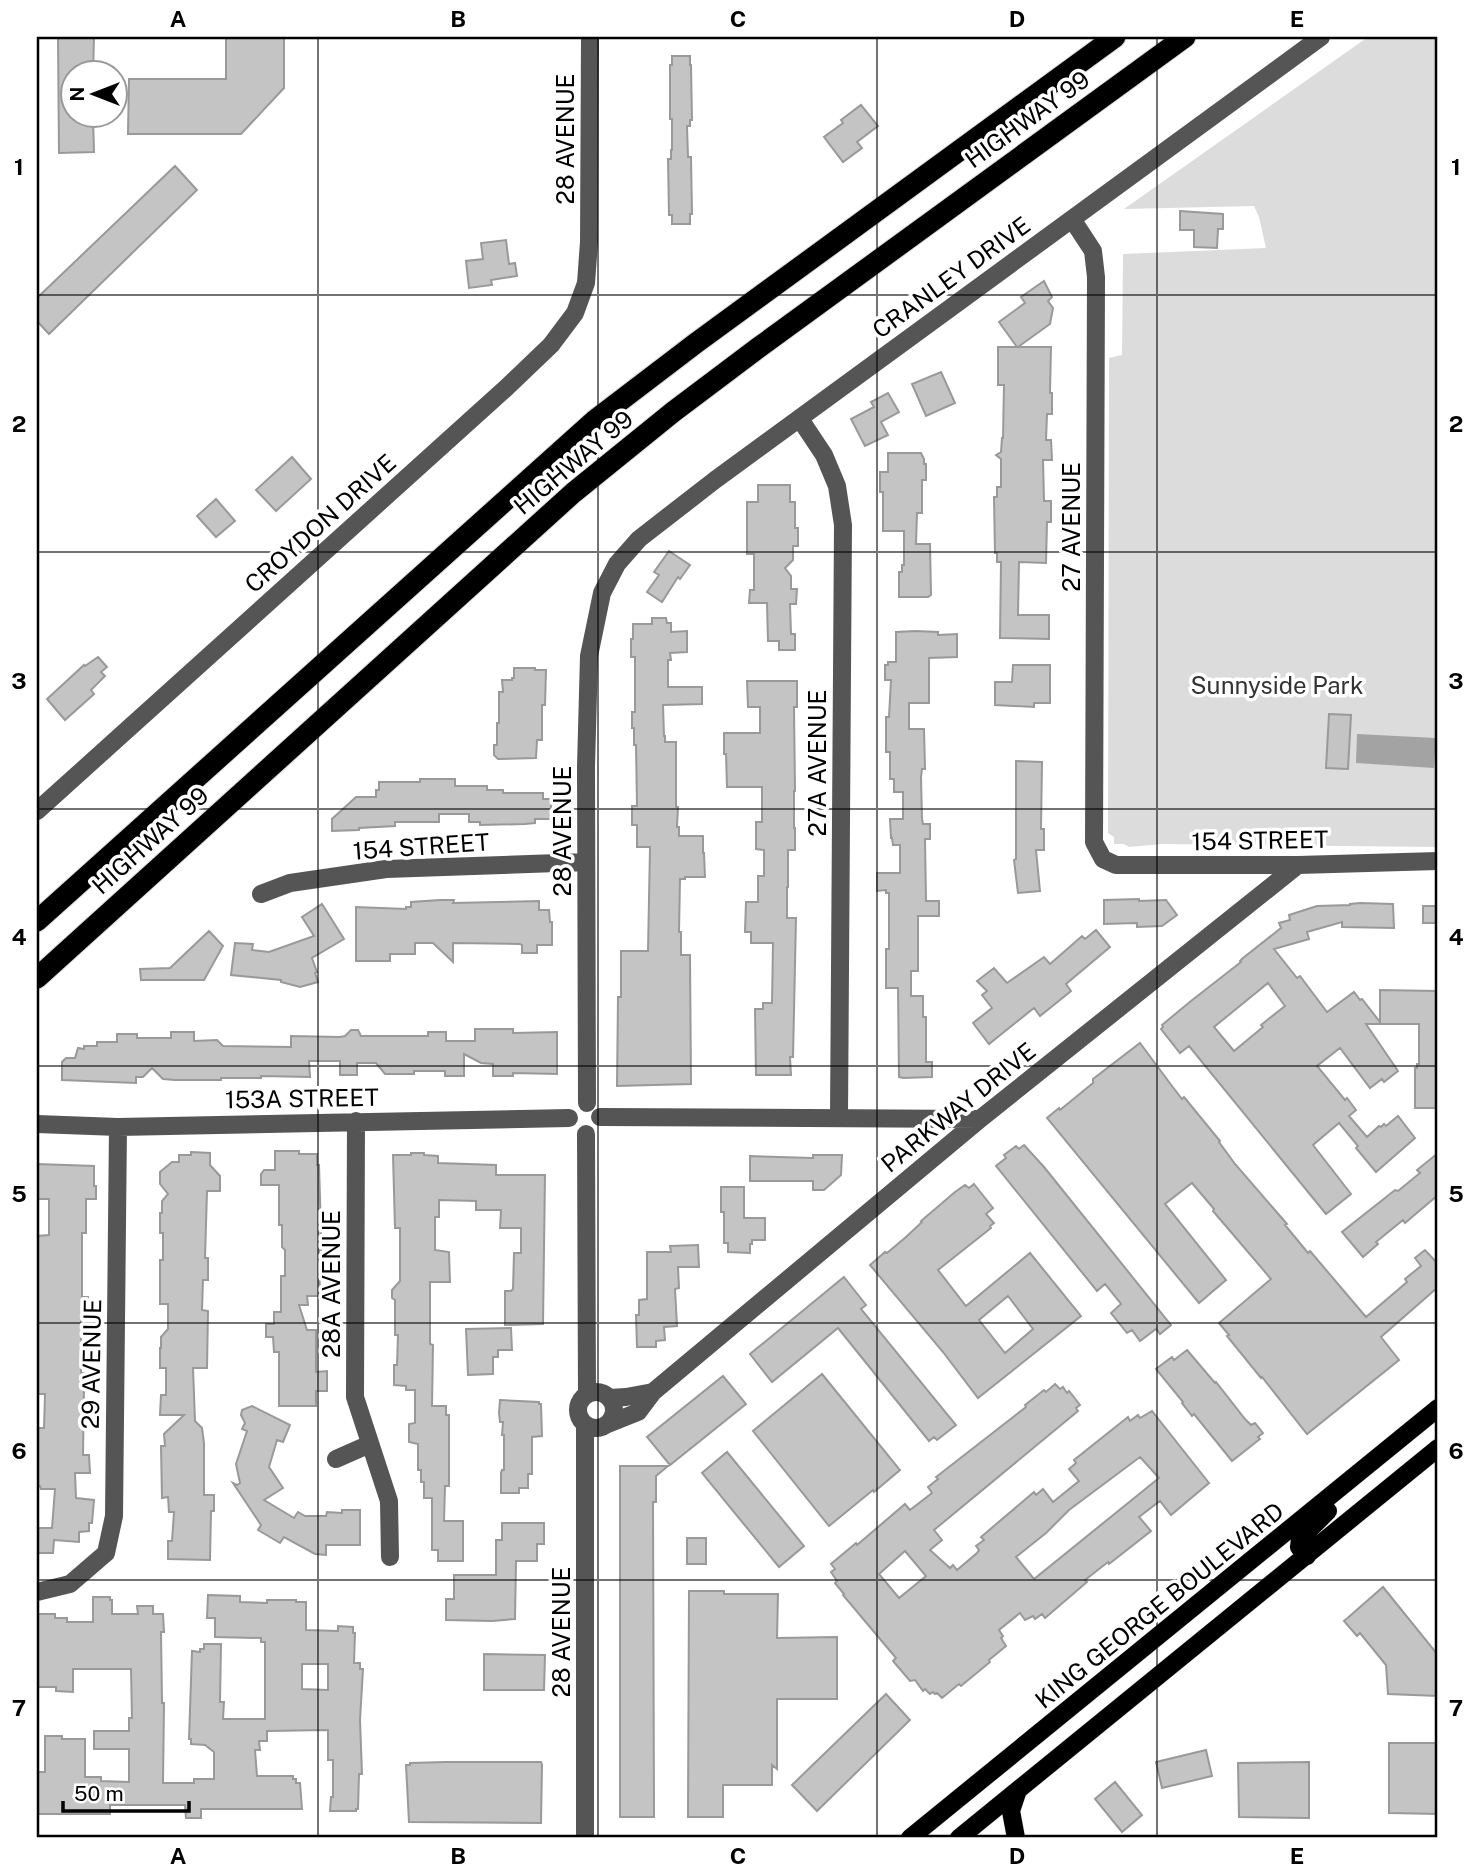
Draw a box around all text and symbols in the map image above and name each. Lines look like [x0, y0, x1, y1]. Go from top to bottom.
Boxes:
text: A [170, 5, 187, 32]
text: B [450, 5, 466, 32]
text: C [730, 5, 746, 32]
text: D [1009, 5, 1025, 32]
text: E [1290, 5, 1304, 32]
north arrow [60, 60, 130, 130]
street label: HIGHWAY 99 [960, 65, 1094, 173]
street label: 28 AVENUE [551, 74, 579, 204]
text: N [66, 87, 88, 101]
text: 1 [14, 153, 24, 180]
text: 1 [1451, 153, 1461, 180]
street label: CRANLEY DRIVE [867, 210, 1035, 344]
street label: HIGHWAY 99 [508, 404, 638, 520]
text: 2 [12, 410, 26, 437]
text: 2 [1449, 410, 1463, 437]
street label: CROYDON DRIVE [239, 448, 401, 598]
street label: 27 AVENUE [1057, 462, 1085, 592]
text: 3 [11, 667, 27, 694]
text: 3 [1448, 667, 1464, 694]
park label: Sunnyside Park [1191, 671, 1363, 699]
street label: 27A AVENUE [803, 690, 831, 836]
street label: 28 AVENUE [548, 766, 576, 896]
street label: HIGHWAY 99 [86, 781, 214, 899]
street label: 154 STREET [1191, 825, 1329, 855]
street label: 154 STREET [352, 827, 490, 865]
text: 4 [11, 923, 27, 950]
text: 4 [1448, 923, 1464, 950]
street label: PARKWAY DRIVE [875, 1036, 1041, 1178]
street label: 153A STREET [225, 1083, 379, 1113]
text: 5 [11, 1180, 27, 1207]
text: 5 [1448, 1180, 1464, 1207]
street label: 28A AVENUE [317, 1210, 345, 1358]
street label: 29 AVENUE [76, 1299, 106, 1429]
text: 6 [11, 1437, 27, 1464]
text: 6 [1448, 1437, 1464, 1464]
street label: KING GEORGE BOULEVARD [1029, 1496, 1289, 1714]
street label: 28 AVENUE [547, 1567, 575, 1697]
text: 7 [12, 1694, 26, 1721]
text: 7 [1449, 1694, 1463, 1721]
scale bar [63, 1770, 189, 1814]
text: 50 m [74, 1781, 124, 1806]
text: A [170, 1842, 187, 1869]
text: B [450, 1842, 466, 1869]
text: C [730, 1842, 746, 1869]
text: D [1009, 1842, 1025, 1869]
text: E [1290, 1842, 1304, 1869]

